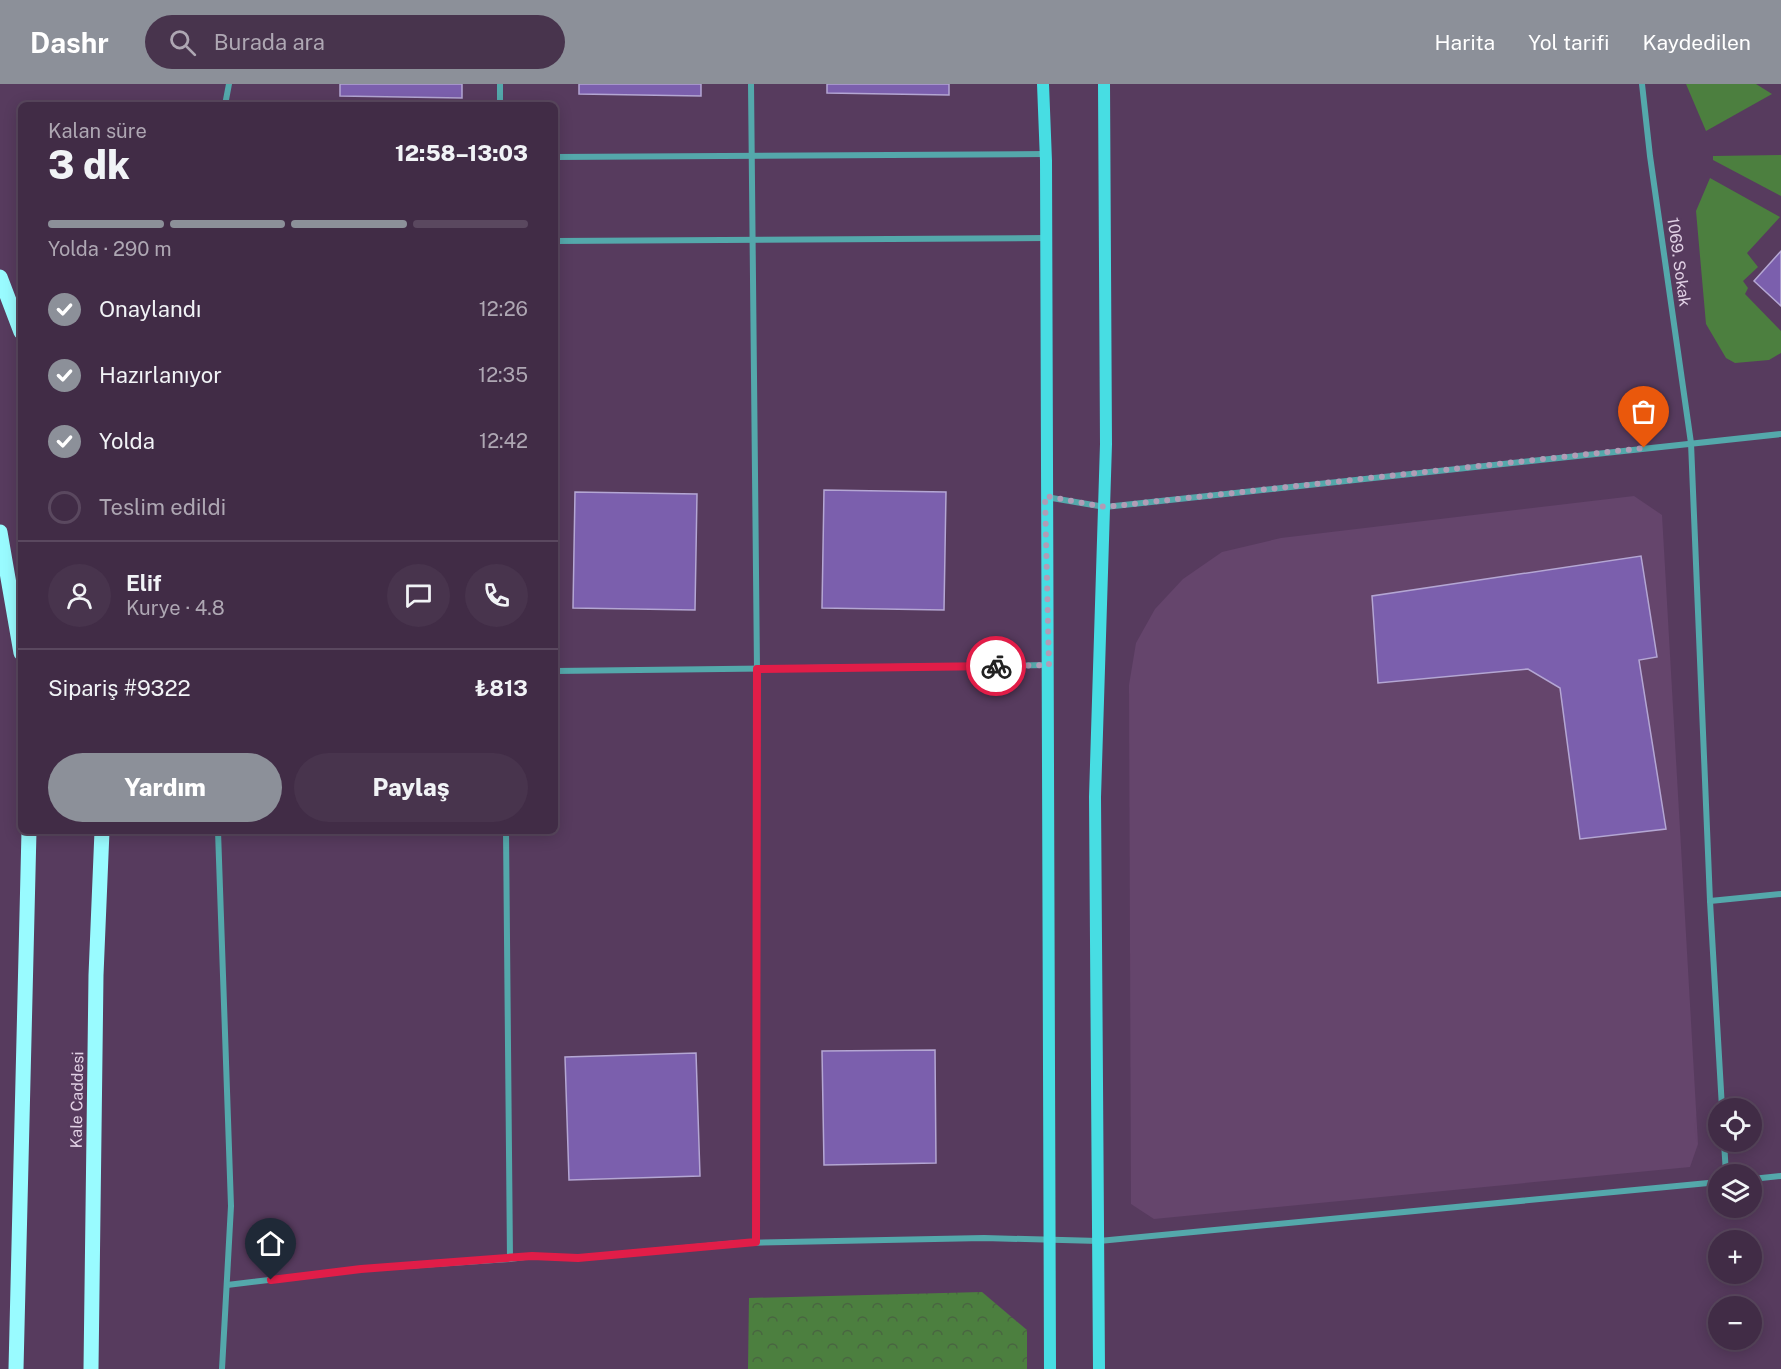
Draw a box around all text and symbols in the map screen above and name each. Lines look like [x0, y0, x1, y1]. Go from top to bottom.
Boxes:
search box [145, 15, 565, 69]
text: Dashr [30, 26, 109, 59]
icon: search [166, 26, 199, 59]
text: Burada ara [214, 29, 325, 55]
text: Harita [1435, 30, 1495, 55]
text: Yol tarifi [1528, 30, 1609, 55]
text: Kaydedilen [1642, 30, 1751, 55]
text: Kalan süre [48, 119, 147, 143]
text: 12:58–13:03 [395, 140, 528, 166]
text: 3 dk [48, 142, 130, 188]
street label: 1069. Sokak [1663, 216, 1695, 308]
text: Yolda · 290 m [48, 237, 172, 261]
icon: check [48, 293, 81, 326]
text: Onaylandı [99, 296, 201, 322]
text: 12:26 [479, 297, 528, 321]
icon: check [48, 359, 81, 392]
text: Hazırlanıyor [99, 362, 222, 388]
text: 12:35 [478, 363, 528, 387]
pin [1618, 386, 1669, 448]
icon: bag [1627, 395, 1660, 428]
icon: check [48, 425, 81, 458]
text: Yolda [99, 428, 155, 454]
text: 12:42 [479, 429, 528, 453]
text: Teslim edildi [99, 494, 226, 520]
button: person [48, 564, 111, 627]
button: chat [387, 564, 450, 627]
button: phone [465, 564, 528, 627]
text: Elif [126, 570, 162, 596]
text: Kurye · 4.8 [126, 596, 225, 620]
courier [966, 636, 1026, 696]
icon: bike [980, 650, 1013, 683]
text: Sipariş #9322 [48, 675, 191, 701]
text: ₺813 [475, 675, 528, 701]
button: Yardım [48, 753, 282, 822]
button: Paylaş [294, 753, 528, 822]
street label: Kale Caddesi [67, 1051, 87, 1149]
map controls [1708, 1098, 1762, 1350]
button: locate [1708, 1098, 1762, 1152]
button: layers [1708, 1164, 1762, 1218]
pin [245, 1218, 296, 1280]
icon: home [254, 1227, 287, 1260]
button: + [1708, 1230, 1762, 1284]
button: − [1708, 1296, 1762, 1350]

